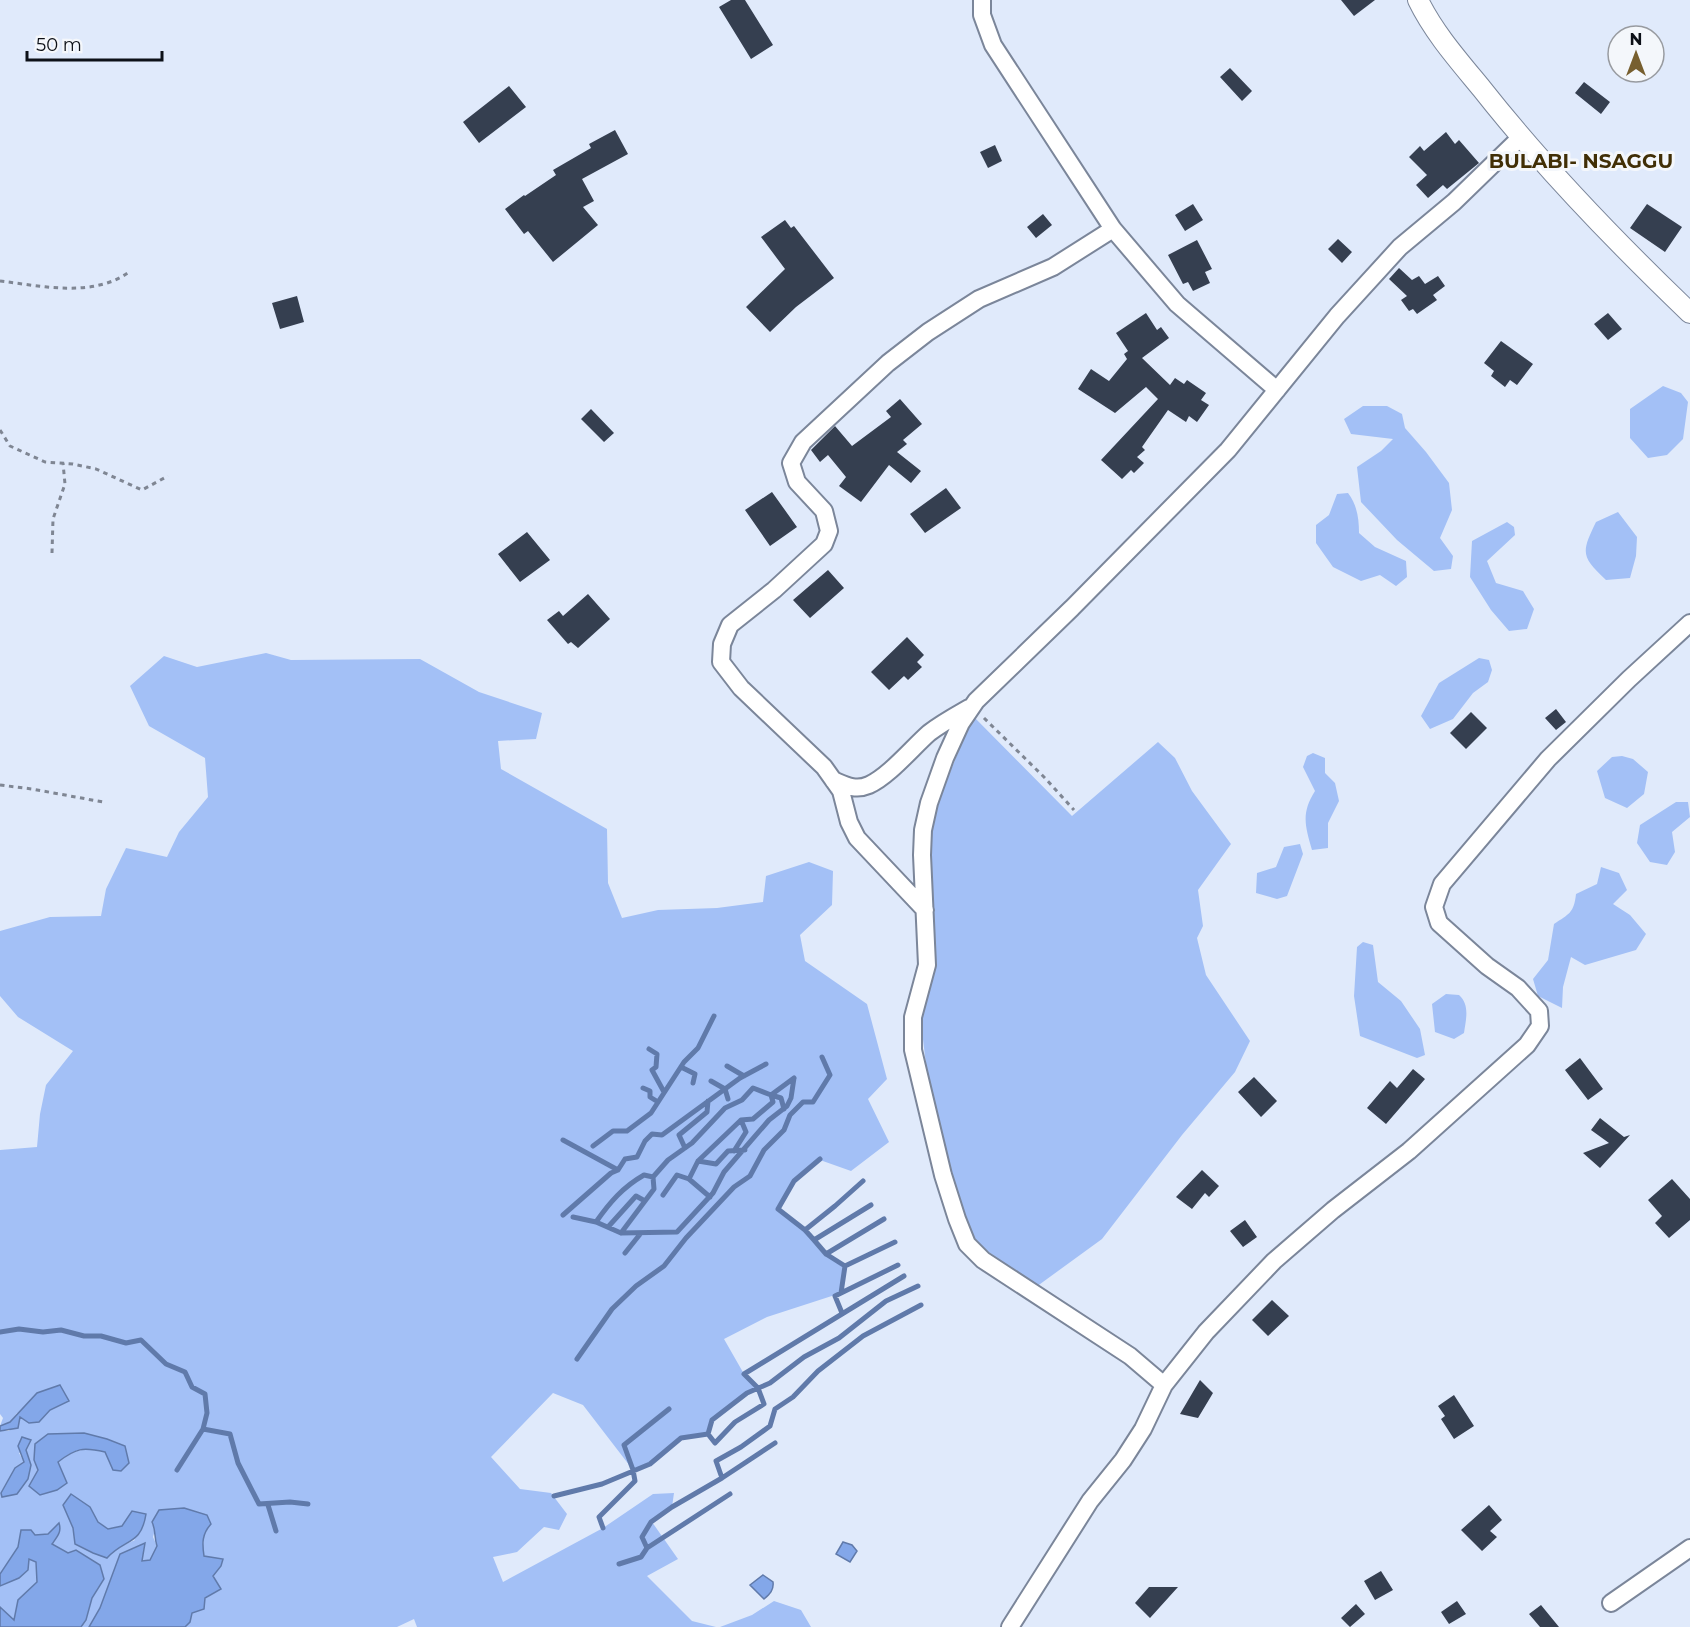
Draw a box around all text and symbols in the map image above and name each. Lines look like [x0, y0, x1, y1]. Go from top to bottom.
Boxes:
scale bar [27, 24, 162, 62]
north arrow [1606, 24, 1666, 84]
text: N [1630, 30, 1642, 49]
text: 50 m [36, 34, 82, 56]
district label: BULABI- NSAGGU [1489, 149, 1673, 173]

